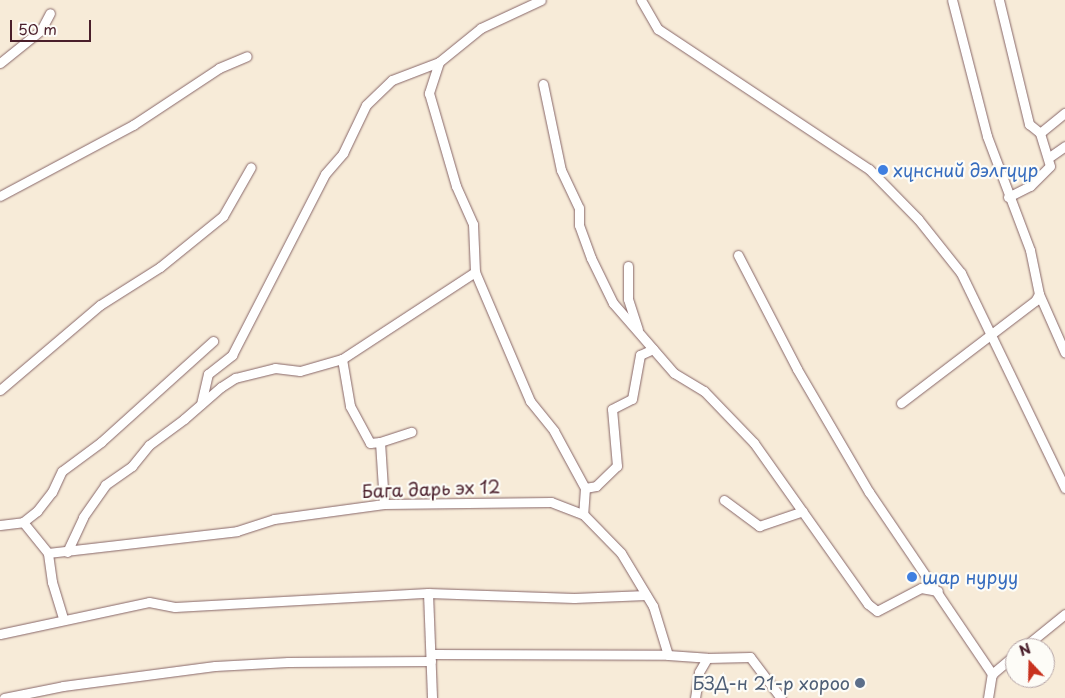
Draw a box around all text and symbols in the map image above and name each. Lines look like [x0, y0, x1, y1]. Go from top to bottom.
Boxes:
scale bar [12, 10, 94, 42]
text: 50 m [18, 17, 57, 40]
place label: хүнсний дэлгүүр [893, 159, 1039, 181]
marker: хүнсний дэлгүүр [877, 164, 889, 176]
street label: Бага дарь эх 12 [360, 476, 502, 502]
place label: шар нуруу [922, 566, 1019, 588]
marker: шар нуруу [906, 571, 918, 583]
north arrow [1005, 638, 1055, 688]
text: N [1016, 638, 1034, 661]
place label: БЗД-н 21-р хороо [692, 672, 850, 694]
marker: БЗД-н 21-р хороо [854, 677, 866, 689]

